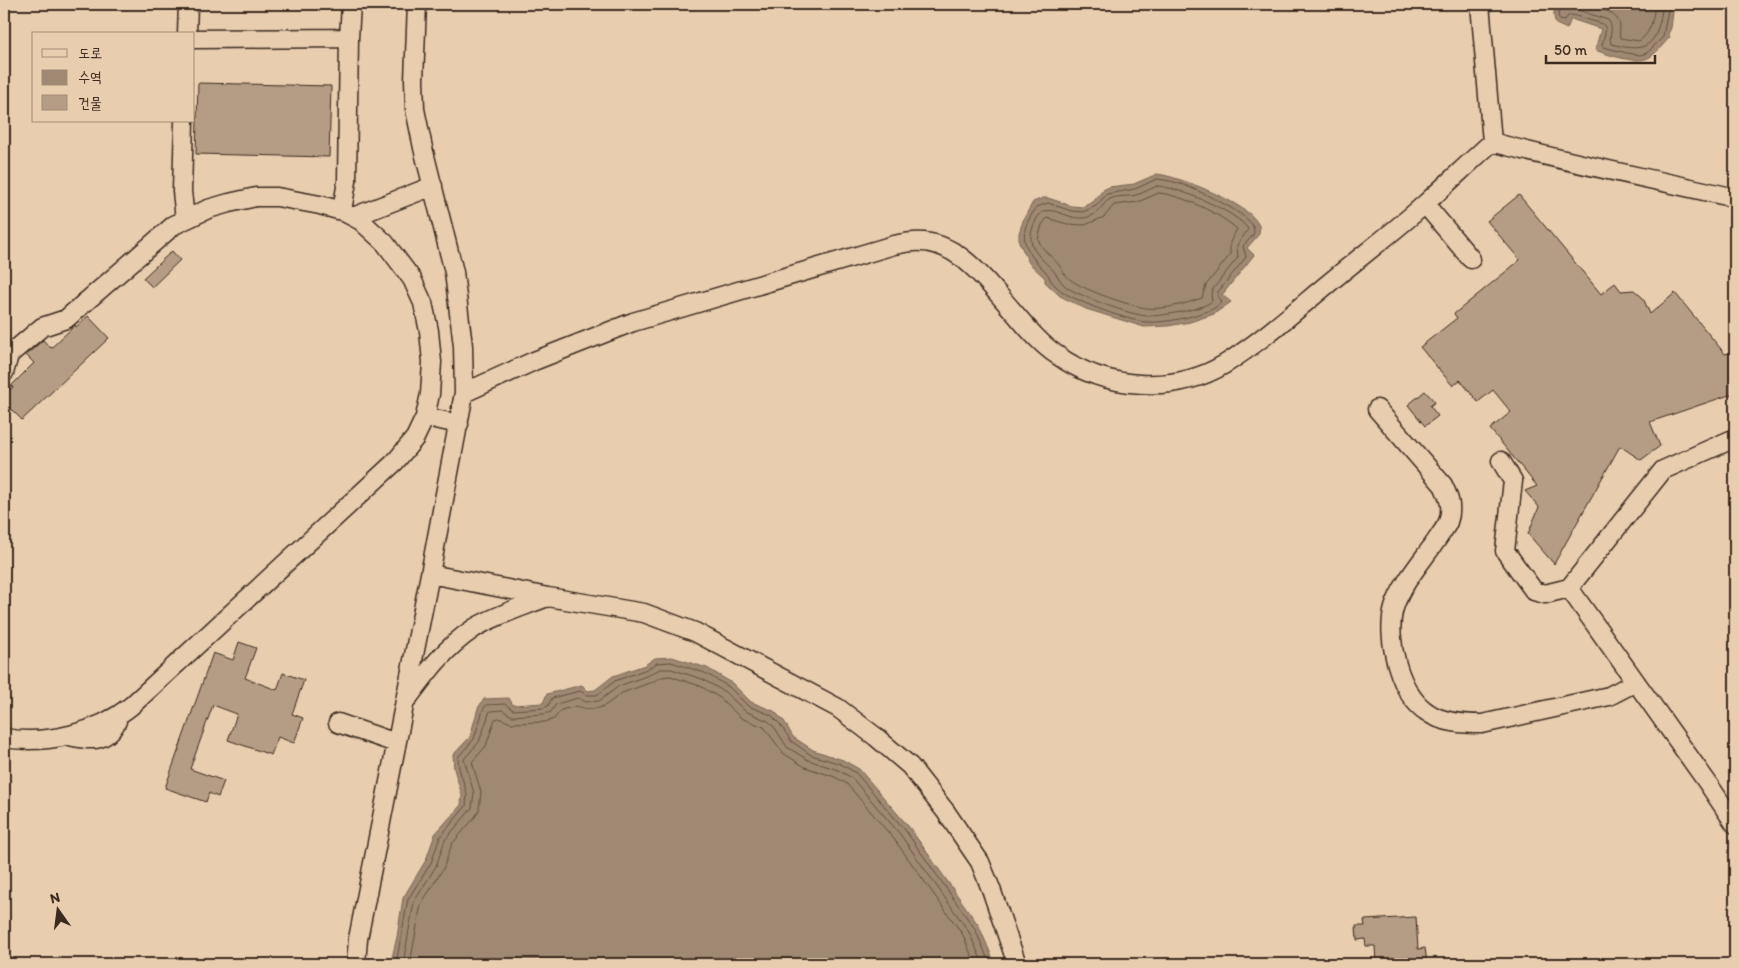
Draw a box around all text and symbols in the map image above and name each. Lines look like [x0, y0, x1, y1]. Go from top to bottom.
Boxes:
legend [32, 32, 195, 122]
scale bar [1546, 32, 1655, 64]
text: 50 m [1554, 41, 1587, 59]
text: 도로 [78, 44, 102, 62]
text: 수역 [78, 68, 102, 86]
text: 건물 [78, 94, 102, 112]
north arrow [32, 886, 82, 936]
text: N [48, 888, 62, 907]

